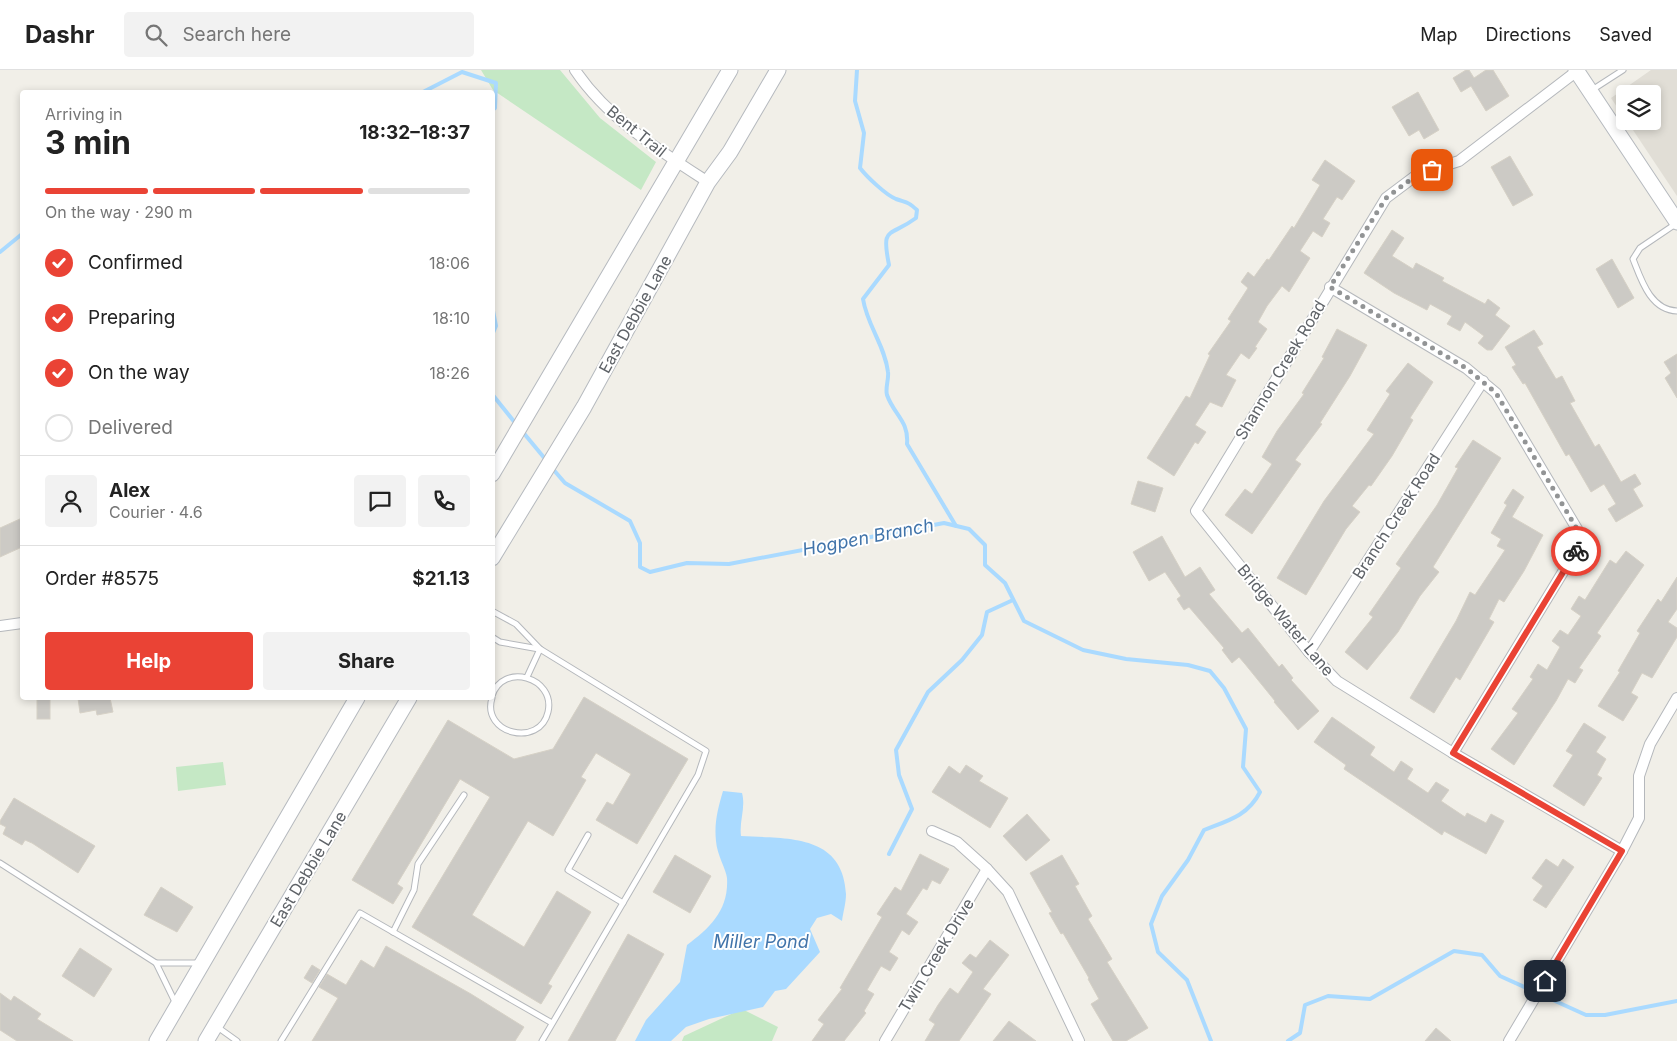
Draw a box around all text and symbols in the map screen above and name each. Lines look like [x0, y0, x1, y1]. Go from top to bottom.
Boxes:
search box [124, 12, 474, 57]
text: Dashr [25, 20, 94, 49]
icon: search [142, 21, 170, 49]
text: Search here [182, 23, 291, 46]
text: Map [1420, 24, 1458, 45]
text: Directions [1486, 24, 1571, 45]
text: Saved [1599, 24, 1652, 45]
map controls [1616, 85, 1661, 130]
button: layers [1616, 85, 1661, 130]
street label: Bent Trail [603, 101, 671, 161]
text: Arriving in [45, 104, 122, 124]
text: 18:32–18:37 [359, 121, 470, 144]
text: 3 min [45, 123, 131, 162]
pin [1411, 149, 1453, 191]
icon: bag [1418, 156, 1446, 184]
text: On the way · 290 m [45, 202, 192, 222]
icon: check [45, 249, 73, 277]
text: Confirmed [88, 251, 183, 274]
street label: East Debbie Lane [594, 252, 676, 376]
text: 18:06 [429, 253, 470, 273]
street label: Shannon Creek Road [1230, 297, 1330, 443]
icon: check [45, 304, 73, 332]
text: Preparing [88, 306, 175, 329]
text: 18:10 [432, 308, 470, 328]
icon: check [45, 359, 73, 387]
text: On the way [88, 361, 190, 384]
text: 18:26 [429, 363, 470, 383]
text: Delivered [88, 416, 173, 439]
street label: Branch Creek Road [1348, 449, 1444, 583]
button: person [45, 475, 97, 527]
button: chat [354, 475, 406, 527]
button: phone [418, 475, 470, 527]
text: Alex [109, 479, 150, 502]
text: Courier · 4.6 [109, 502, 203, 522]
water label: Hogpen Branch [801, 514, 935, 560]
courier [1551, 526, 1601, 576]
icon: bike [1562, 537, 1590, 565]
street label: Bridge Water Lane [1233, 560, 1339, 680]
text: Order #8575 [45, 567, 159, 590]
text: $21.13 [412, 567, 470, 590]
button: Help [45, 632, 253, 690]
button: Share [263, 632, 470, 690]
street label: East Debbie Lane [265, 807, 351, 931]
street label: Twin Creek Drive [894, 894, 978, 1016]
water label: Miller Pond [713, 931, 809, 952]
pin [1524, 960, 1566, 1002]
icon: home [1531, 967, 1559, 995]

